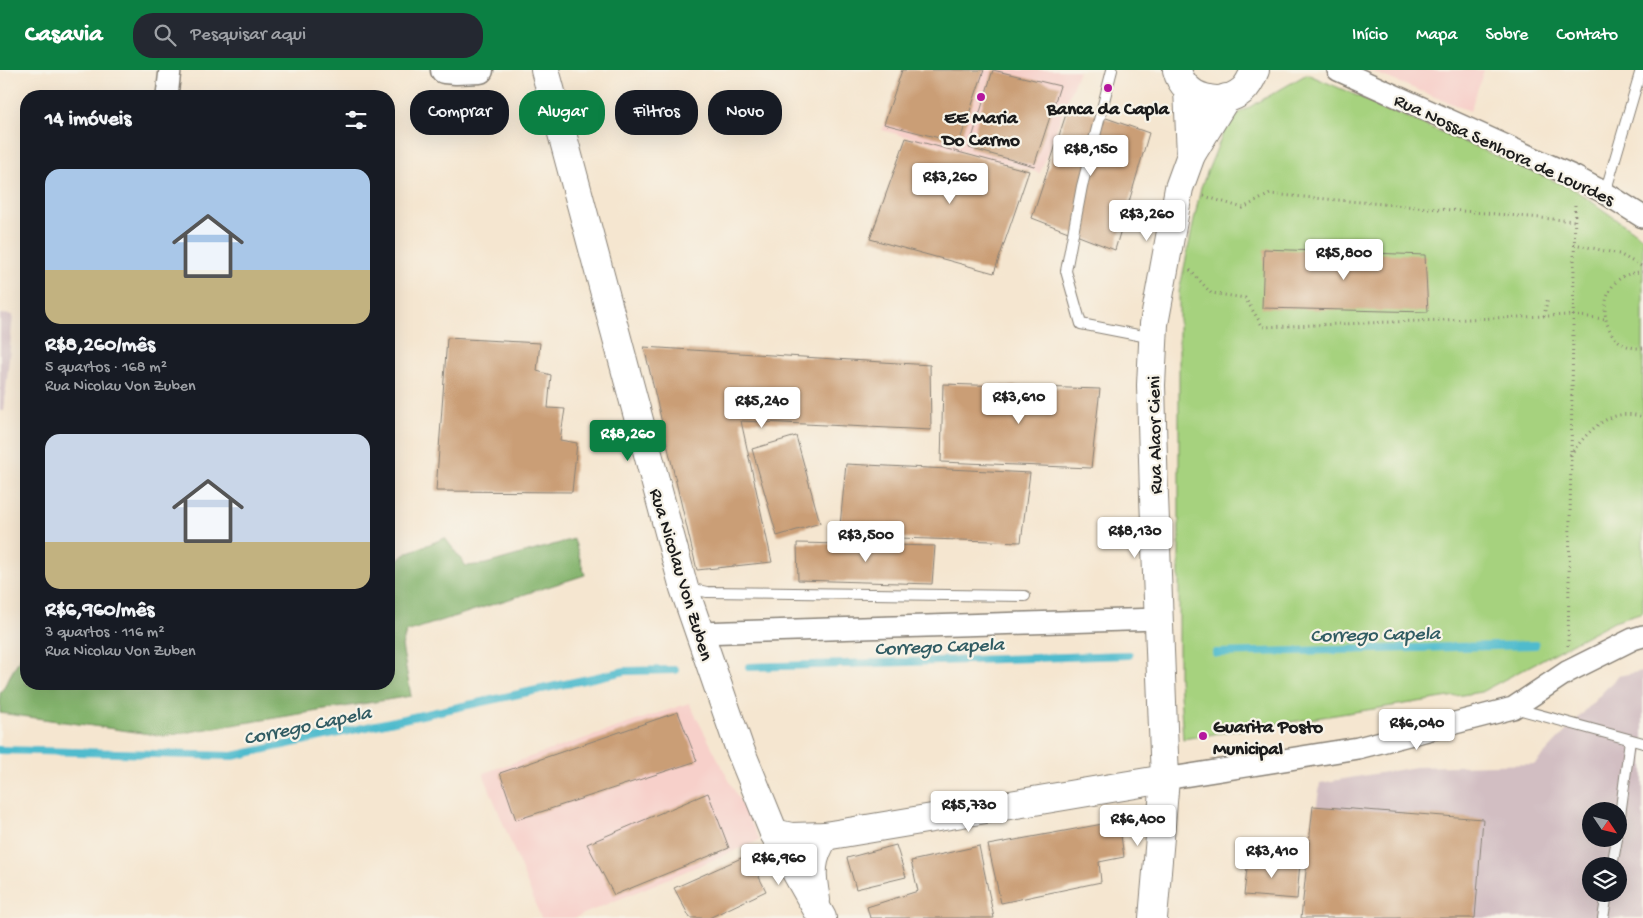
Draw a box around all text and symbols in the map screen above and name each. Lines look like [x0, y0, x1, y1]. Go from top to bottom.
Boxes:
search box [133, 13, 483, 58]
text: Casavia [25, 21, 103, 50]
icon: search [151, 21, 179, 49]
text: Pesquisar aqui [191, 24, 306, 47]
text: Início [1352, 25, 1388, 46]
text: Mapa [1416, 25, 1457, 46]
text: Sobre [1485, 25, 1528, 46]
text: Contato [1556, 25, 1618, 46]
marker: Banca da Capla [1102, 82, 1114, 94]
chip: Comprar [410, 90, 509, 135]
chip: Alugar [519, 90, 605, 135]
chip: Filtros [615, 90, 698, 135]
chip: Novo [708, 90, 782, 135]
street label: Rua Nossa Senhora de Lourdes [1390, 90, 1618, 213]
marker: EE Maria Do Carmo [975, 91, 987, 103]
place label: Banca da Capla [1046, 99, 1170, 122]
icon: filters [342, 106, 370, 134]
text: 14 imóveis [45, 108, 131, 133]
place label: EE Maria Do Carmo [940, 108, 1020, 153]
pin: R$8,150 [1045, 134, 1137, 177]
text: R$8,150 [1064, 141, 1118, 160]
pin: R$3,260 [904, 162, 996, 205]
text: R$3,260 [923, 169, 977, 188]
pin: R$3,260 [1101, 200, 1193, 242]
icon: home [163, 201, 253, 291]
text: R$3,260 [1120, 206, 1174, 225]
pin: R$5,800 [1298, 238, 1390, 281]
text: R$5,800 [1316, 245, 1372, 264]
text: R$8,260/mês [45, 334, 155, 359]
text: 5 quartos · 168 m² [45, 359, 167, 378]
street label: Rua Alaor Cieni [1144, 376, 1169, 494]
text: Rua Nicolau Von Zuben [45, 378, 196, 397]
pin: R$3,610 [973, 382, 1065, 425]
pin: R$5,240 [716, 386, 808, 429]
text: R$3,610 [993, 389, 1045, 408]
text: R$5,240 [735, 393, 789, 412]
pin: R$8,260 [582, 420, 674, 462]
text: R$8,260 [601, 426, 655, 445]
icon: home [163, 466, 253, 556]
street label: Rua Nicolau Von Zuben [642, 486, 717, 664]
pin: R$8,130 [1089, 516, 1181, 559]
pin: R$3,500 [820, 520, 912, 563]
text: R$8,130 [1108, 523, 1162, 542]
text: R$3,500 [838, 527, 894, 546]
text: R$6,960/mês [45, 599, 154, 624]
text: 3 quartos · 116 m² [45, 624, 165, 643]
water label: Corrego Capela [1310, 624, 1442, 649]
water label: Corrego Capela [874, 635, 1006, 662]
text: Rua Nicolau Von Zuben [45, 643, 196, 662]
water label: Corrego Capela [242, 702, 375, 752]
pin: R$6,040 [1371, 708, 1463, 751]
text: R$6,040 [1390, 715, 1444, 734]
place label: Guarita Posto Municipal [1213, 717, 1323, 762]
marker: Guarita Posto Municipal [1197, 730, 1209, 742]
pin: R$5,730 [923, 790, 1015, 833]
text: R$5,730 [942, 797, 996, 816]
north arrow [1582, 802, 1628, 848]
map controls [1582, 802, 1627, 902]
pin: R$6,400 [1092, 804, 1184, 847]
text: R$6,400 [1111, 811, 1165, 830]
pin: R$3,410 [1226, 836, 1318, 879]
text: R$3,410 [1246, 843, 1298, 862]
pin: R$6,960 [733, 844, 825, 886]
text: R$6,960 [752, 850, 806, 869]
button: layers [1582, 857, 1627, 902]

